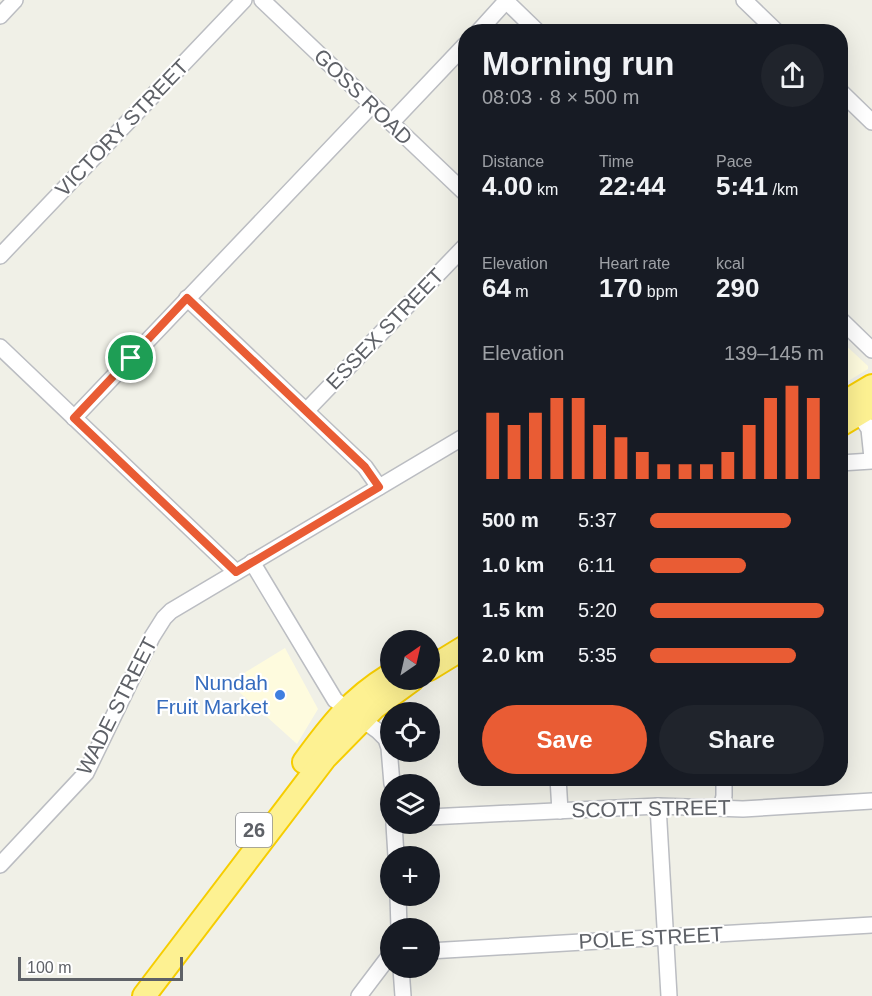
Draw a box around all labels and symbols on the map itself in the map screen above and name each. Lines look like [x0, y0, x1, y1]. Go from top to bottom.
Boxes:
street label: GOSS ROAD [310, 44, 417, 149]
street label: VICTORY STREET [51, 54, 193, 201]
street label: ESSEX STREET [321, 263, 448, 394]
pin [105, 332, 156, 383]
north arrow [380, 630, 440, 690]
street label: WADE STREET [72, 633, 161, 778]
place label: Nundah Fruit Market [156, 671, 268, 718]
marker: Nundah Fruit Market [273, 688, 287, 702]
street label: SCOTT STREET [571, 796, 731, 821]
road number: 26 [236, 813, 272, 847]
street label: POLE STREET [578, 922, 724, 953]
scale bar [18, 954, 183, 982]

